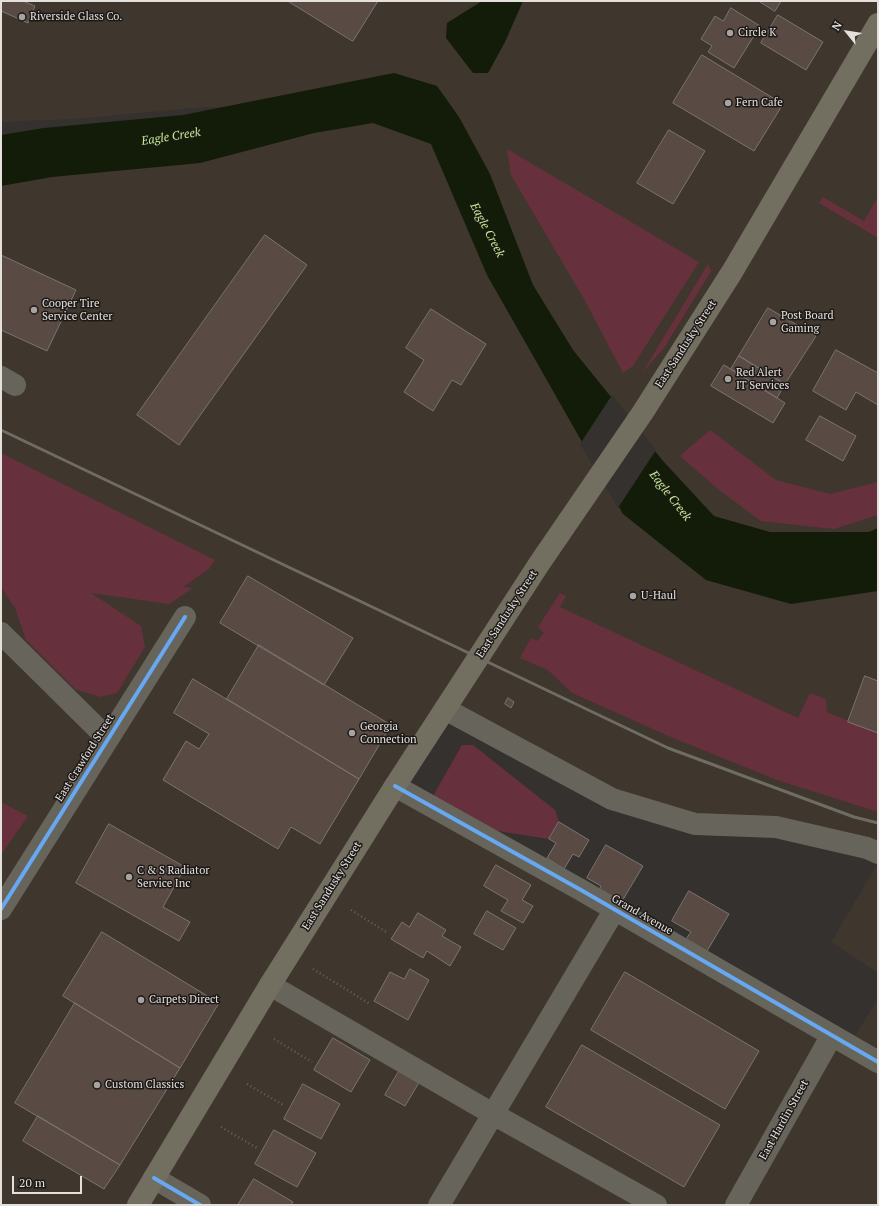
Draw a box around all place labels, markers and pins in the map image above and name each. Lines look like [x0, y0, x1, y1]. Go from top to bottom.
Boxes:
place label: Riverside Glass Co. [30, 10, 122, 24]
marker: Riverside Glass Co. [17, 12, 27, 22]
place label: Circle K [738, 26, 776, 40]
marker: Circle K [725, 28, 735, 38]
place label: Fern Cafe [736, 96, 783, 110]
marker: Fern Cafe [723, 98, 733, 108]
place label: Cooper Tire Service Center [42, 297, 113, 323]
marker: Cooper Tire Service Center [29, 305, 39, 315]
place label: Post Board Gaming [781, 309, 834, 335]
marker: Post Board Gaming [768, 317, 778, 327]
place label: Red Alert IT Services [736, 366, 789, 392]
marker: Red Alert IT Services [723, 374, 733, 384]
place label: U-Haul [641, 589, 676, 603]
marker: U-Haul [628, 591, 638, 601]
place label: Georgia Connection [360, 720, 417, 746]
marker: Georgia Connection [347, 728, 357, 738]
place label: C & S Radiator Service Inc [137, 864, 209, 890]
marker: C & S Radiator Service Inc [124, 872, 134, 882]
place label: Carpets Direct [149, 993, 219, 1007]
marker: Carpets Direct [136, 995, 146, 1005]
place label: Custom Classics [105, 1078, 184, 1092]
marker: Custom Classics [92, 1080, 102, 1090]

